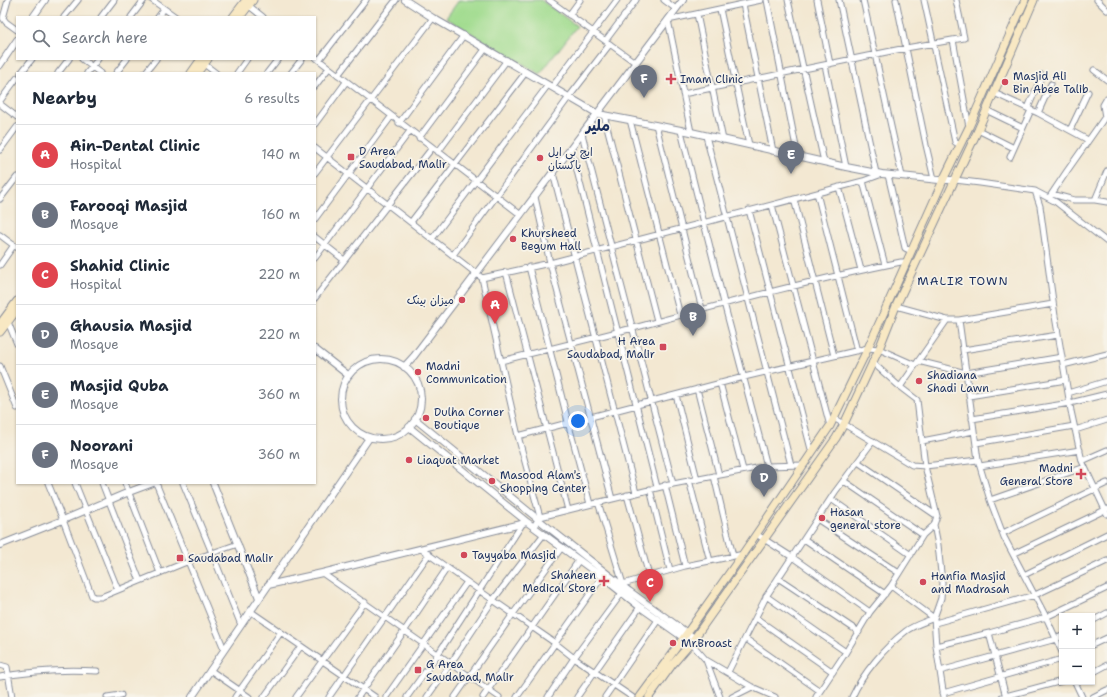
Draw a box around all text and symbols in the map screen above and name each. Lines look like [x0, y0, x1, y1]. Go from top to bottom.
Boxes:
search box [16, 16, 316, 60]
icon: search [30, 27, 52, 49]
text: Search here [62, 28, 148, 48]
pin: F [631, 65, 657, 98]
place label: Masjid Ali Bin Abee Talib [1013, 69, 1089, 97]
place label: Imam Clinic [680, 72, 744, 87]
marker: Imam Clinic [665, 73, 677, 85]
marker: Masjid Ali Bin Abee Talib [1000, 77, 1010, 87]
text: Nearby [32, 87, 97, 109]
text: 6 results [244, 90, 300, 107]
district label: ملیر [584, 116, 610, 136]
text: Ain-Dental Clinic [70, 136, 200, 156]
pin: E [778, 141, 804, 174]
place label: D Area Saudabad, Malir [359, 144, 447, 172]
place label: ایچ بی ایل پاکستان [548, 145, 593, 173]
text: A [40, 146, 50, 163]
text: 140 m [261, 146, 300, 163]
marker: D Area Saudabad, Malir [346, 152, 356, 162]
marker: ایچ بی ایل پاکستان [535, 153, 545, 163]
text: Hospital [70, 156, 121, 173]
text: Farooqi Masjid [70, 196, 188, 216]
text: B [41, 206, 49, 223]
text: 160 m [262, 206, 300, 223]
text: Mosque [70, 216, 119, 233]
place label: Khursheed Begum Hall [521, 226, 582, 254]
marker: Khursheed Begum Hall [508, 234, 518, 244]
text: Shahid Clinic [70, 256, 170, 276]
text: C [41, 266, 49, 283]
text: 220 m [258, 266, 300, 283]
district label: MALIR TOWN [917, 273, 1009, 289]
text: Hospital [70, 276, 121, 293]
pin: A [482, 291, 508, 324]
place label: میزان بینک [407, 293, 454, 308]
marker: میزان بینک [457, 295, 467, 305]
pin: B [680, 303, 706, 336]
text: Ghausia Masjid [70, 316, 192, 336]
text: D [40, 326, 50, 343]
text: 220 m [258, 326, 300, 343]
place label: H Area Saudabad, Malir [567, 334, 655, 362]
text: Mosque [70, 336, 119, 353]
marker: H Area Saudabad, Malir [658, 342, 668, 352]
place label: Madni Communication [426, 359, 507, 387]
marker: Madni Communication [413, 367, 423, 377]
place label: Shadiana Shadi Lawn [927, 368, 989, 396]
text: Masjid Quba [70, 376, 169, 396]
marker: Shadiana Shadi Lawn [914, 376, 924, 386]
text: E [41, 386, 49, 403]
text: 360 m [258, 386, 300, 403]
text: Mosque [70, 396, 119, 413]
place label: Dulha Corner Boutique [434, 405, 504, 433]
your location [568, 411, 588, 431]
marker: Dulha Corner Boutique [421, 413, 431, 423]
text: Noorani [70, 436, 133, 456]
text: F [41, 446, 49, 463]
text: 360 m [258, 446, 300, 463]
place label: Liaquat Market [417, 453, 500, 468]
marker: Liaquat Market [404, 455, 414, 465]
text: Mosque [70, 456, 119, 473]
place label: Madni General Store [1000, 461, 1073, 489]
pin: D [751, 464, 777, 497]
place label: Masood Alam's Shopping Center [500, 468, 587, 496]
marker: Madni General Store [1076, 469, 1086, 479]
marker: Masood Alam's Shopping Center [487, 476, 497, 486]
place label: Hasan general store [830, 505, 901, 533]
marker: Hasan general store [817, 513, 827, 523]
place label: Tayyaba Masjid [472, 548, 556, 563]
marker: Tayyaba Masjid [459, 550, 469, 560]
place label: Saudabad Malir [188, 551, 273, 566]
marker: Saudabad Malir [175, 553, 185, 563]
place label: Shaheen Medical Store [522, 568, 596, 596]
pin: C [637, 569, 663, 602]
place label: Hanfia Masjid and Madrasah [931, 569, 1010, 597]
marker: Shaheen Medical Store [599, 576, 609, 586]
marker: Hanfia Masjid and Madrasah [918, 577, 928, 587]
map controls [1059, 613, 1095, 685]
button: + [1059, 613, 1095, 649]
place label: Mr.Broast [681, 636, 732, 651]
marker: Mr.Broast [668, 638, 678, 648]
button: − [1059, 649, 1095, 685]
place label: G Area Saudabad, Malir [426, 657, 514, 685]
marker: G Area Saudabad, Malir [413, 665, 423, 675]

